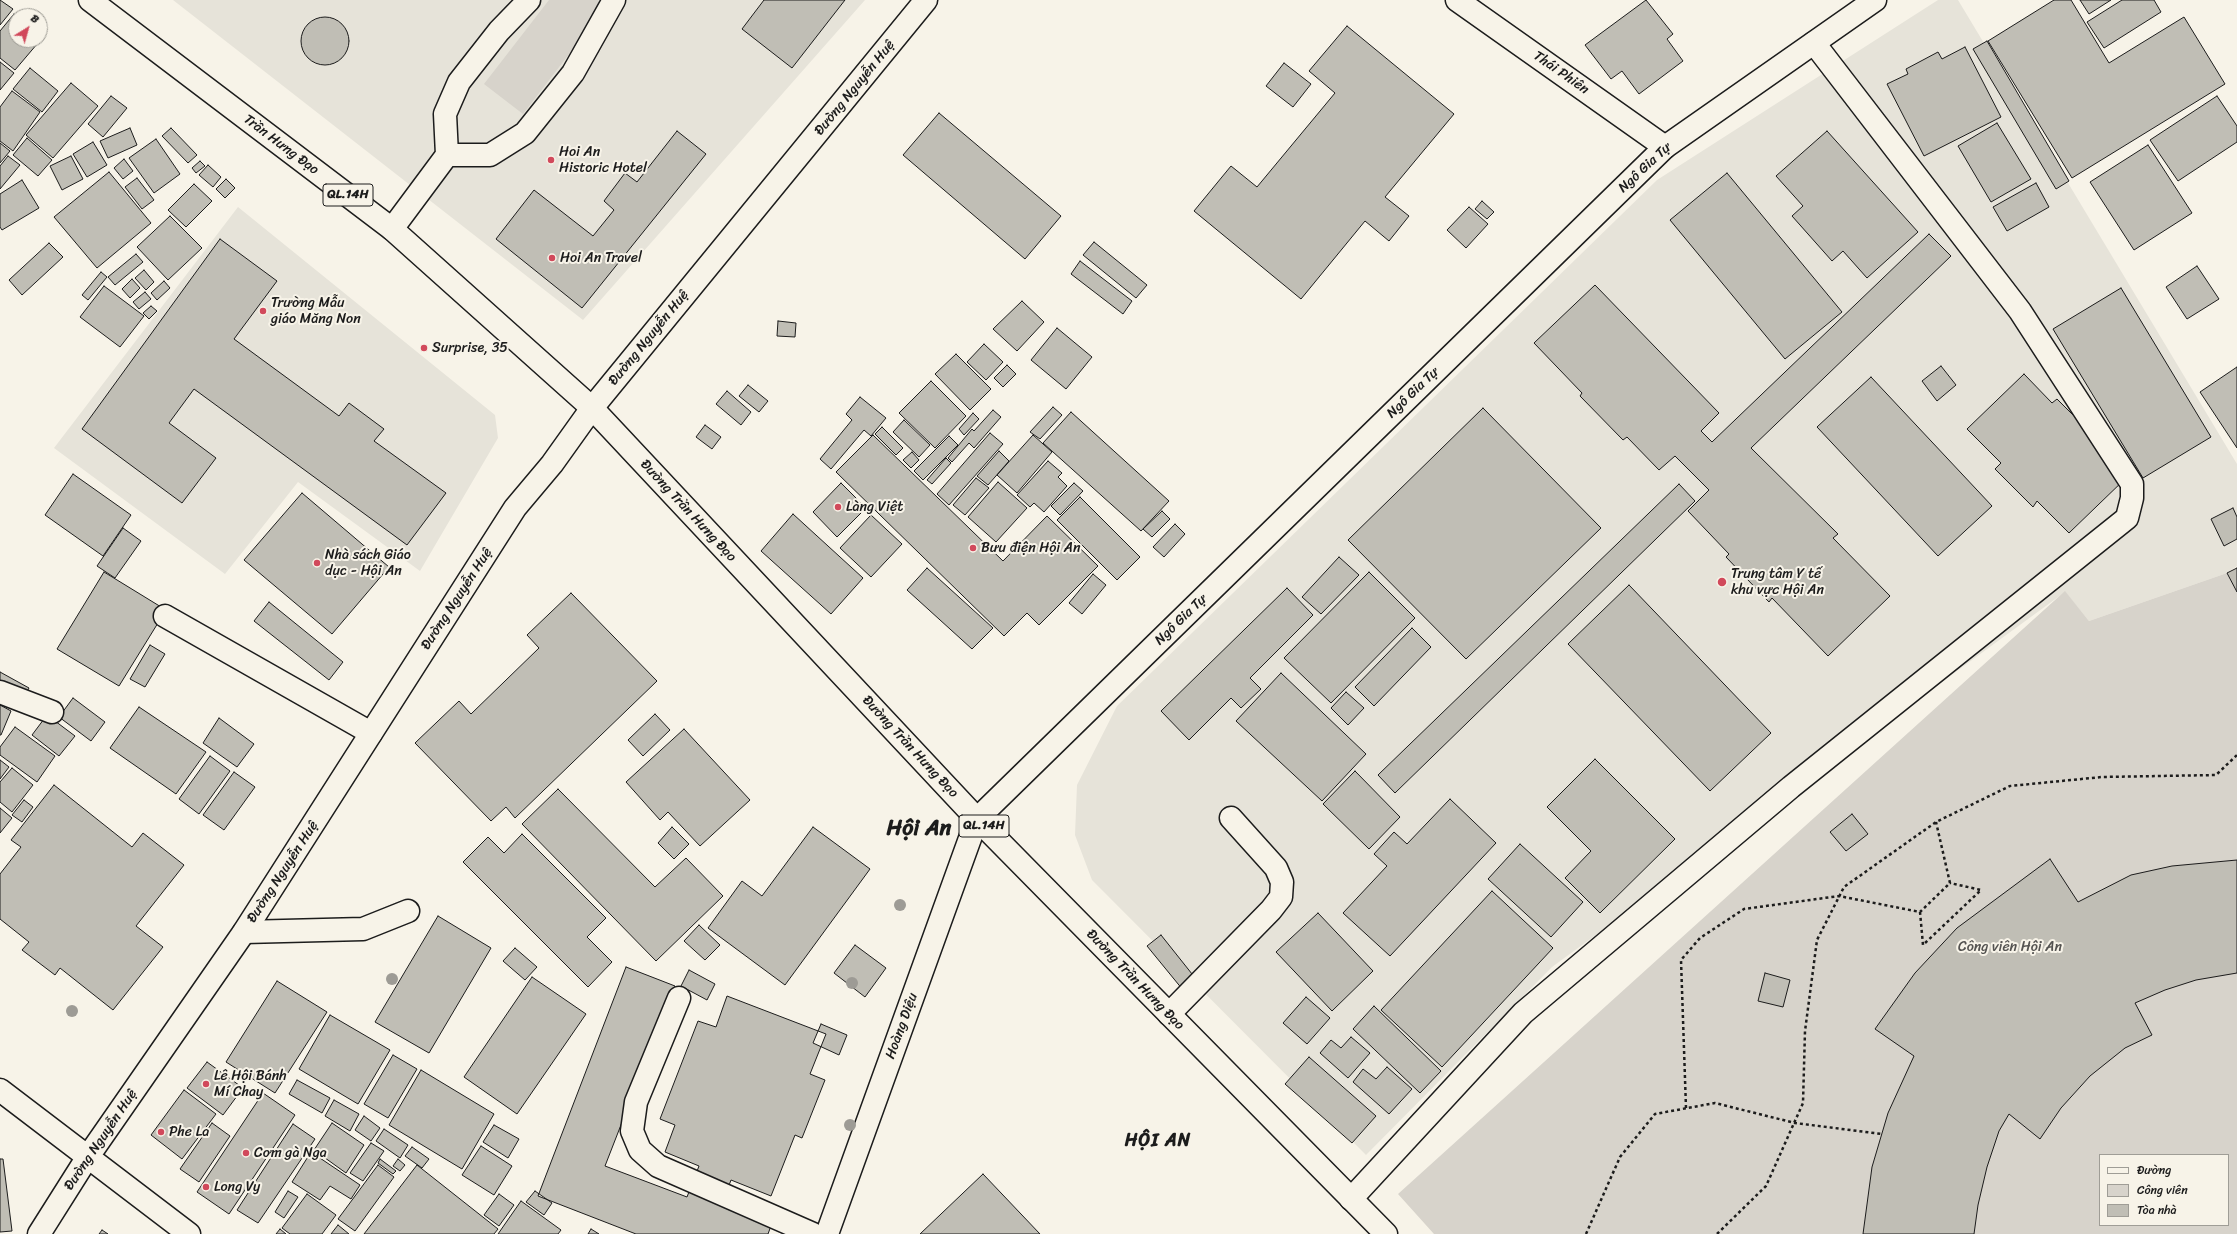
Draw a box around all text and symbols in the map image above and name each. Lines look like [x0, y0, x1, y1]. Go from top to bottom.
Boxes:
north arrow [8, 8, 48, 48]
text: B [26, 9, 43, 28]
street label: Đường Nguyễn Huệ [811, 37, 899, 139]
street label: Thái Phiên [1530, 48, 1592, 98]
street label: Trần Hưng Đạo [240, 111, 322, 179]
street label: Ngô Gia Tự [1615, 139, 1675, 197]
place label: Hoi An Historic Hotel [559, 144, 647, 176]
marker: Hoi An Historic Hotel [546, 155, 556, 165]
road number: QL.14H [323, 184, 373, 206]
place label: Hoi An Travel [560, 250, 642, 266]
marker: Hoi An Travel [547, 253, 557, 263]
street label: Đường Nguyễn Huệ [605, 287, 693, 389]
place label: Trường Mẫu giáo Măng Non [271, 295, 361, 328]
marker: Trường Mẫu giáo Măng Non [258, 306, 268, 316]
place label: Surprise, 35 [432, 340, 508, 356]
marker: Surprise, 35 [419, 343, 429, 353]
street label: Ngô Gia Tự [1383, 364, 1443, 422]
street label: Đường Trần Hưng Đạo [636, 456, 740, 566]
place label: Làng Việt [846, 499, 903, 515]
marker: Làng Việt [833, 502, 843, 512]
place label: Bưu điện Hội An [981, 540, 1081, 556]
marker: Bưu điện Hội An [968, 543, 978, 553]
street label: Đường Nguyễn Huệ [418, 545, 496, 653]
place label: Nhà sách Giáo dục - Hội An [325, 547, 411, 580]
marker: Nhà sách Giáo dục - Hội An [312, 558, 322, 568]
place label: Trung tâm Y tế khu vực Hội An [1731, 566, 1824, 598]
marker: Trung tâm Y tế khu vực Hội An [1716, 576, 1728, 588]
street label: Ngô Gia Tự [1151, 591, 1211, 649]
street label: Đường Trần Hưng Đạo [858, 692, 962, 802]
road number: QL.14H [959, 815, 1009, 837]
district label: Hội An [887, 816, 951, 842]
street label: Đường Nguyễn Huệ [244, 818, 322, 926]
street label: Đường Trần Hưng Đạo [1083, 926, 1187, 1034]
park label: Công viên Hội An [1958, 939, 2062, 955]
street label: Hoàng Diệu [882, 991, 922, 1061]
place label: Lê Hội Bánh Mí Chay [214, 1068, 287, 1100]
marker: Lê Hội Bánh Mí Chay [201, 1079, 211, 1089]
street label: Đường Nguyễn Huệ [61, 1086, 141, 1194]
place label: Phe La [169, 1124, 209, 1140]
marker: Phe La [156, 1127, 166, 1137]
district label: HỘI AN [1125, 1130, 1191, 1152]
place label: Cơm gà Nga [254, 1145, 327, 1161]
marker: Cơm gà Nga [241, 1148, 251, 1158]
legend [2099, 1154, 2229, 1226]
text: Đường [2137, 1159, 2171, 1181]
place label: Long Vy [214, 1179, 260, 1195]
text: Công viên [2137, 1179, 2188, 1201]
marker: Long Vy [201, 1182, 211, 1192]
text: Tòa nhà [2137, 1199, 2177, 1221]

